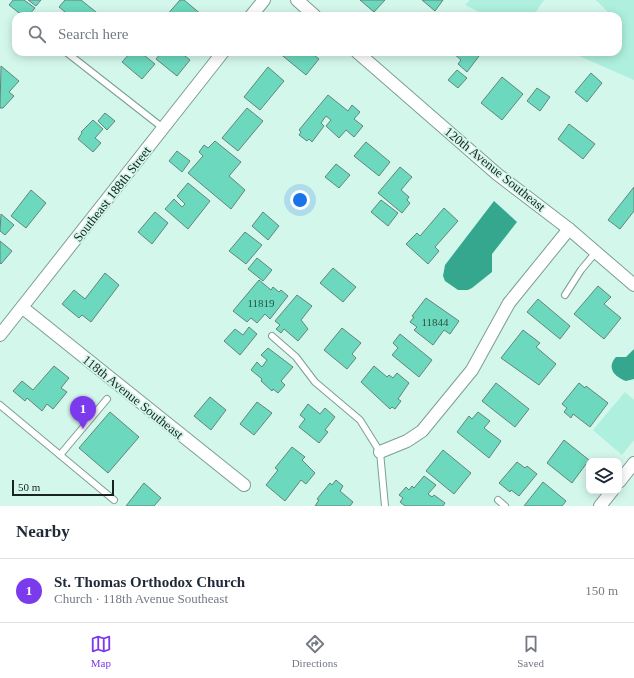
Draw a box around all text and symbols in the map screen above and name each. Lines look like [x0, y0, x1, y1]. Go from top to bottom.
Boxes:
search box [12, 12, 622, 56]
icon: search [26, 23, 48, 45]
text: Search here [58, 26, 128, 42]
street label: 120th Avenue Southeast [442, 124, 549, 215]
street label: Southeast 188th Street [70, 143, 154, 245]
your location [290, 190, 310, 210]
house number: 11819 [247, 297, 275, 309]
house number: 11844 [421, 316, 449, 328]
street label: 118th Avenue Southeast [79, 351, 187, 443]
pin: 1 [70, 396, 96, 429]
map controls [586, 458, 622, 494]
button: layers [586, 458, 622, 494]
scale bar [12, 478, 114, 497]
text: 50 m [18, 481, 40, 493]
text: Nearby [16, 522, 70, 541]
text: St. Thomas Orthodox Church [54, 574, 245, 590]
text: 1 [26, 583, 32, 598]
text: 150 m [585, 583, 618, 598]
text: Church · 118th Avenue Southeast [54, 591, 228, 606]
tab: Map [90, 633, 112, 669]
tab: Directions [292, 633, 337, 669]
tab: Saved [517, 633, 544, 669]

